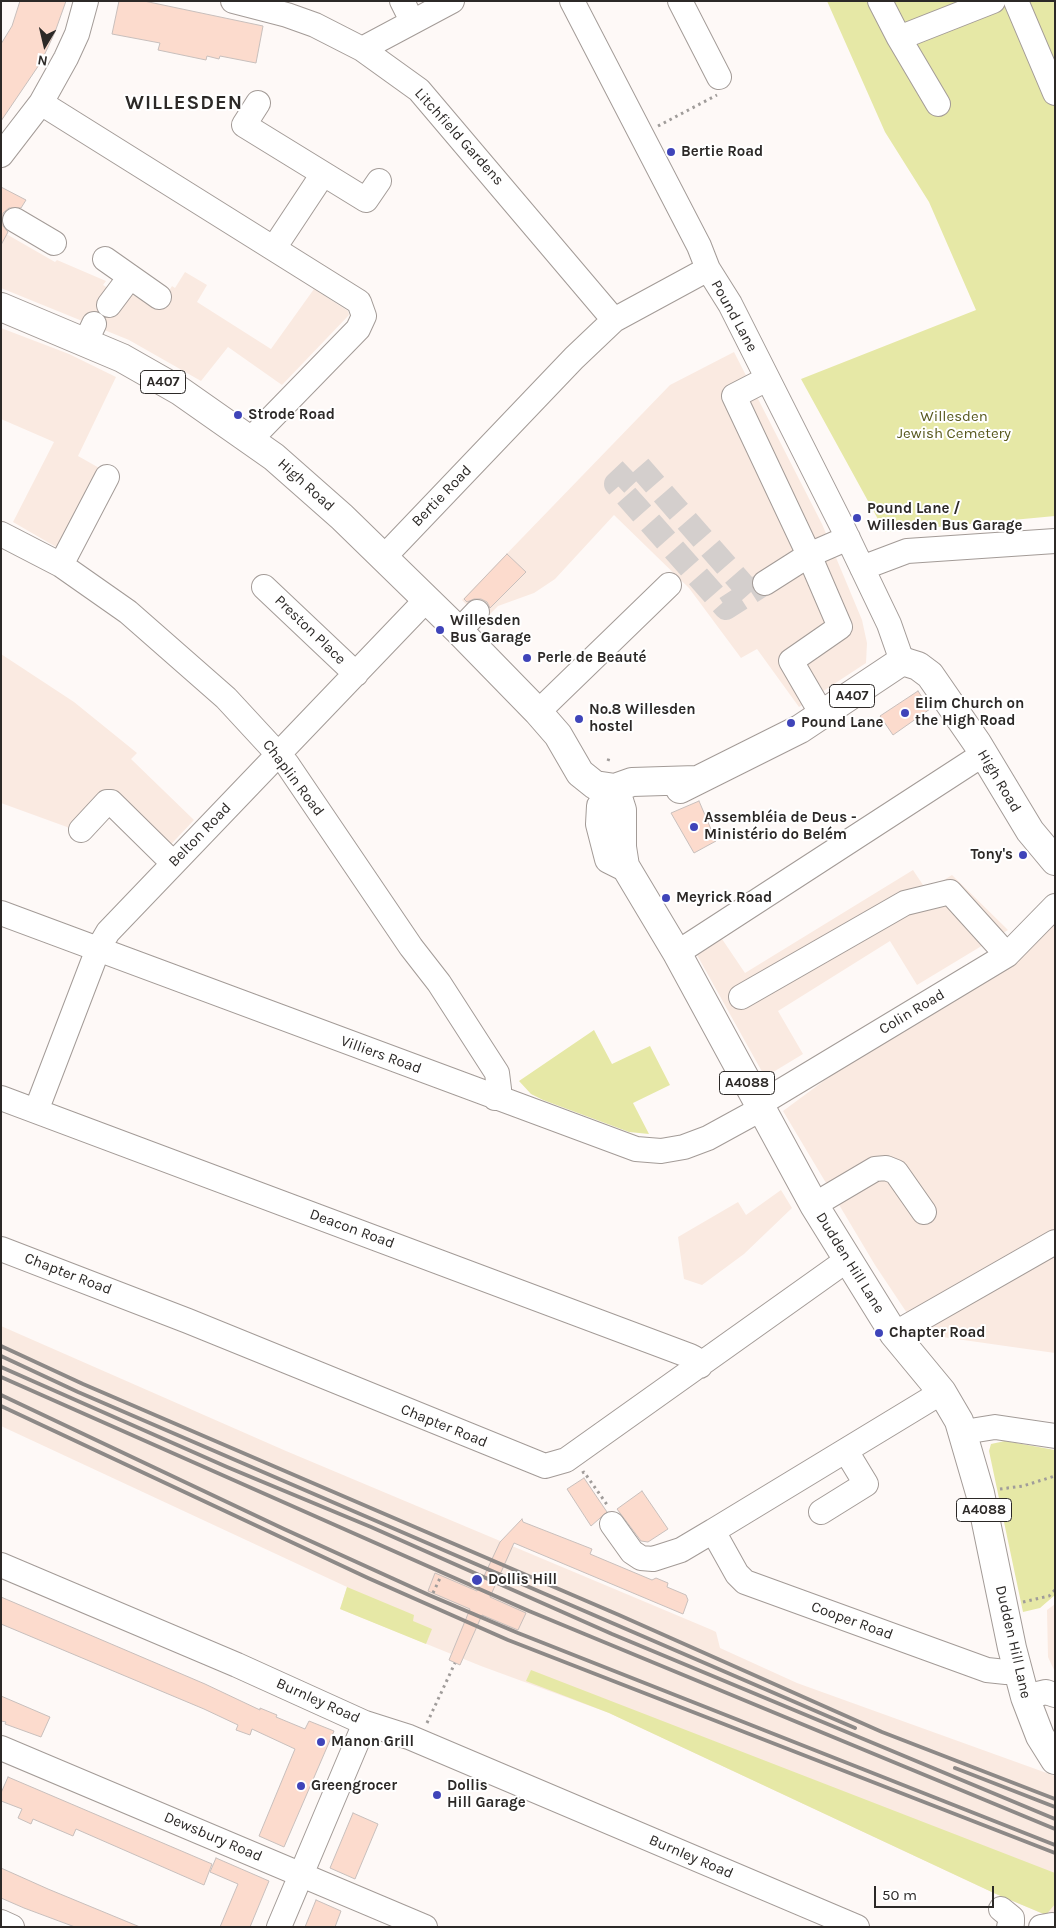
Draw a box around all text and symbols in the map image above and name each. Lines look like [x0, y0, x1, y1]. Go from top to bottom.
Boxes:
north arrow [20, 20, 70, 70]
text: N [36, 51, 49, 69]
street label: Litchfield Gardens [411, 85, 507, 189]
district label: WILLESDEN [124, 91, 244, 115]
place label: Bertie Road [681, 143, 763, 161]
marker: Bertie Road [665, 146, 677, 158]
street label: Pound Lane [707, 277, 761, 355]
road number: A407 [140, 371, 186, 394]
place label: Strode Road [248, 406, 335, 424]
park label: Willesden Jewish Cemetery [897, 408, 1011, 443]
marker: Strode Road [232, 409, 244, 421]
street label: High Road [274, 455, 338, 515]
street label: Bertie Road [408, 462, 476, 530]
place label: Pound Lane / Willesden Bus Garage [867, 500, 1023, 535]
marker: Pound Lane / Willesden Bus Garage [851, 512, 863, 524]
street label: Preston Place [271, 592, 349, 668]
place label: Willesden Bus Garage [450, 612, 531, 647]
marker: Willesden Bus Garage [434, 624, 446, 636]
place label: Perle de Beauté [537, 649, 647, 667]
marker: Perle de Beauté [521, 652, 533, 664]
road number: A407 [830, 684, 874, 708]
place label: Elim Church on the High Road [915, 695, 1024, 730]
place label: No.8 Willesden hostel [589, 701, 696, 736]
marker: Elim Church on the High Road [899, 707, 911, 719]
marker: No.8 Willesden hostel [573, 713, 585, 725]
place label: Pound Lane [801, 714, 883, 732]
marker: Pound Lane [785, 717, 797, 729]
street label: Chaplin Road [258, 736, 328, 820]
street label: High Road [973, 746, 1025, 816]
street label: Belton Road [165, 799, 235, 871]
place label: Assembléia de Deus - Ministério do Belém [704, 809, 857, 844]
marker: Assembléia de Deus - Ministério do Belém [688, 821, 700, 833]
place label: Tony's [970, 846, 1013, 864]
marker: Tony's [1017, 849, 1029, 861]
place label: Meyrick Road [676, 889, 772, 907]
marker: Meyrick Road [660, 892, 672, 904]
street label: Colin Road [876, 985, 948, 1039]
street label: Villiers Road [338, 1032, 424, 1078]
road number: A4088 [720, 1072, 774, 1094]
street label: Deacon Road [307, 1205, 397, 1253]
street label: Dudden Hill Lane [812, 1209, 888, 1317]
street label: Chapter Road [22, 1249, 114, 1299]
place label: Chapter Road [889, 1324, 985, 1342]
marker: Chapter Road [873, 1327, 885, 1339]
street label: Chapter Road [398, 1400, 490, 1452]
road number: A4088 [956, 1498, 1012, 1522]
place label: Dollis Hill [488, 1571, 557, 1589]
marker: Dollis Hill [470, 1573, 484, 1587]
street label: Dudden Hill Lane [991, 1584, 1035, 1700]
street label: Cooper Road [809, 1598, 895, 1644]
street label: Burnley Road [273, 1675, 363, 1727]
place label: Manon Grill [331, 1733, 414, 1751]
marker: Manon Grill [315, 1736, 327, 1748]
place label: Greengrocer [311, 1777, 397, 1795]
place label: Dollis Hill Garage [447, 1777, 526, 1812]
marker: Greengrocer [295, 1780, 307, 1792]
marker: Dollis Hill Garage [431, 1789, 443, 1801]
street label: Dewsbury Road [161, 1808, 265, 1866]
street label: Burnley Road [646, 1831, 736, 1883]
scale bar [876, 1876, 996, 1908]
text: 50 m [882, 1886, 917, 1904]

